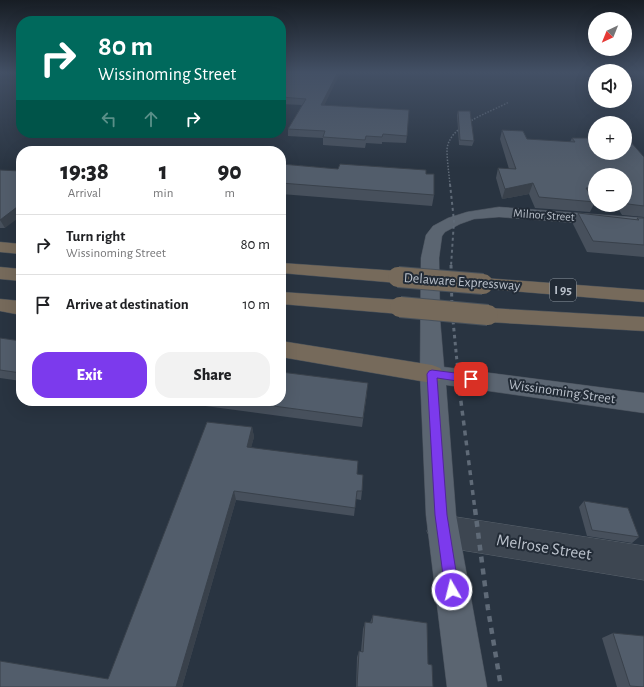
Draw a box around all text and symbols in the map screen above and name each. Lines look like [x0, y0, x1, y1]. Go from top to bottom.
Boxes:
north arrow [588, 12, 632, 56]
map controls [588, 12, 632, 212]
icon: right [32, 32, 84, 84]
text: 80 m [98, 33, 153, 61]
button: sound [588, 64, 632, 108]
text: Wissinoming Street [98, 66, 236, 84]
icon: left [98, 108, 120, 130]
icon: ahead [140, 108, 162, 130]
icon: right [182, 108, 204, 130]
button: + [588, 116, 632, 160]
text: 19:38 [60, 160, 109, 184]
text: 1 [159, 160, 168, 184]
text: 90 [218, 160, 242, 184]
button: − [588, 168, 632, 212]
text: Arrival [68, 187, 101, 200]
text: min [153, 187, 173, 200]
text: m [224, 187, 235, 200]
street label: Milnor Street [513, 207, 575, 223]
text: Turn right [66, 229, 125, 244]
icon: right [32, 234, 54, 256]
text: 80 m [240, 237, 270, 252]
text: Wissinoming Street [66, 247, 166, 260]
street label: Delaware Expressway [403, 271, 521, 293]
road number: I 95 [550, 279, 576, 301]
icon: arrive [32, 294, 54, 316]
text: Arrive at destination [66, 297, 189, 312]
text: 10 m [242, 297, 270, 312]
button: Exit [32, 352, 147, 398]
button: Share [155, 352, 270, 398]
pin [454, 362, 488, 396]
icon: arrive [460, 368, 482, 390]
street label: Wissinoming Street [508, 378, 617, 406]
street label: Melrose Street [495, 531, 593, 563]
position arrow [431, 569, 473, 611]

